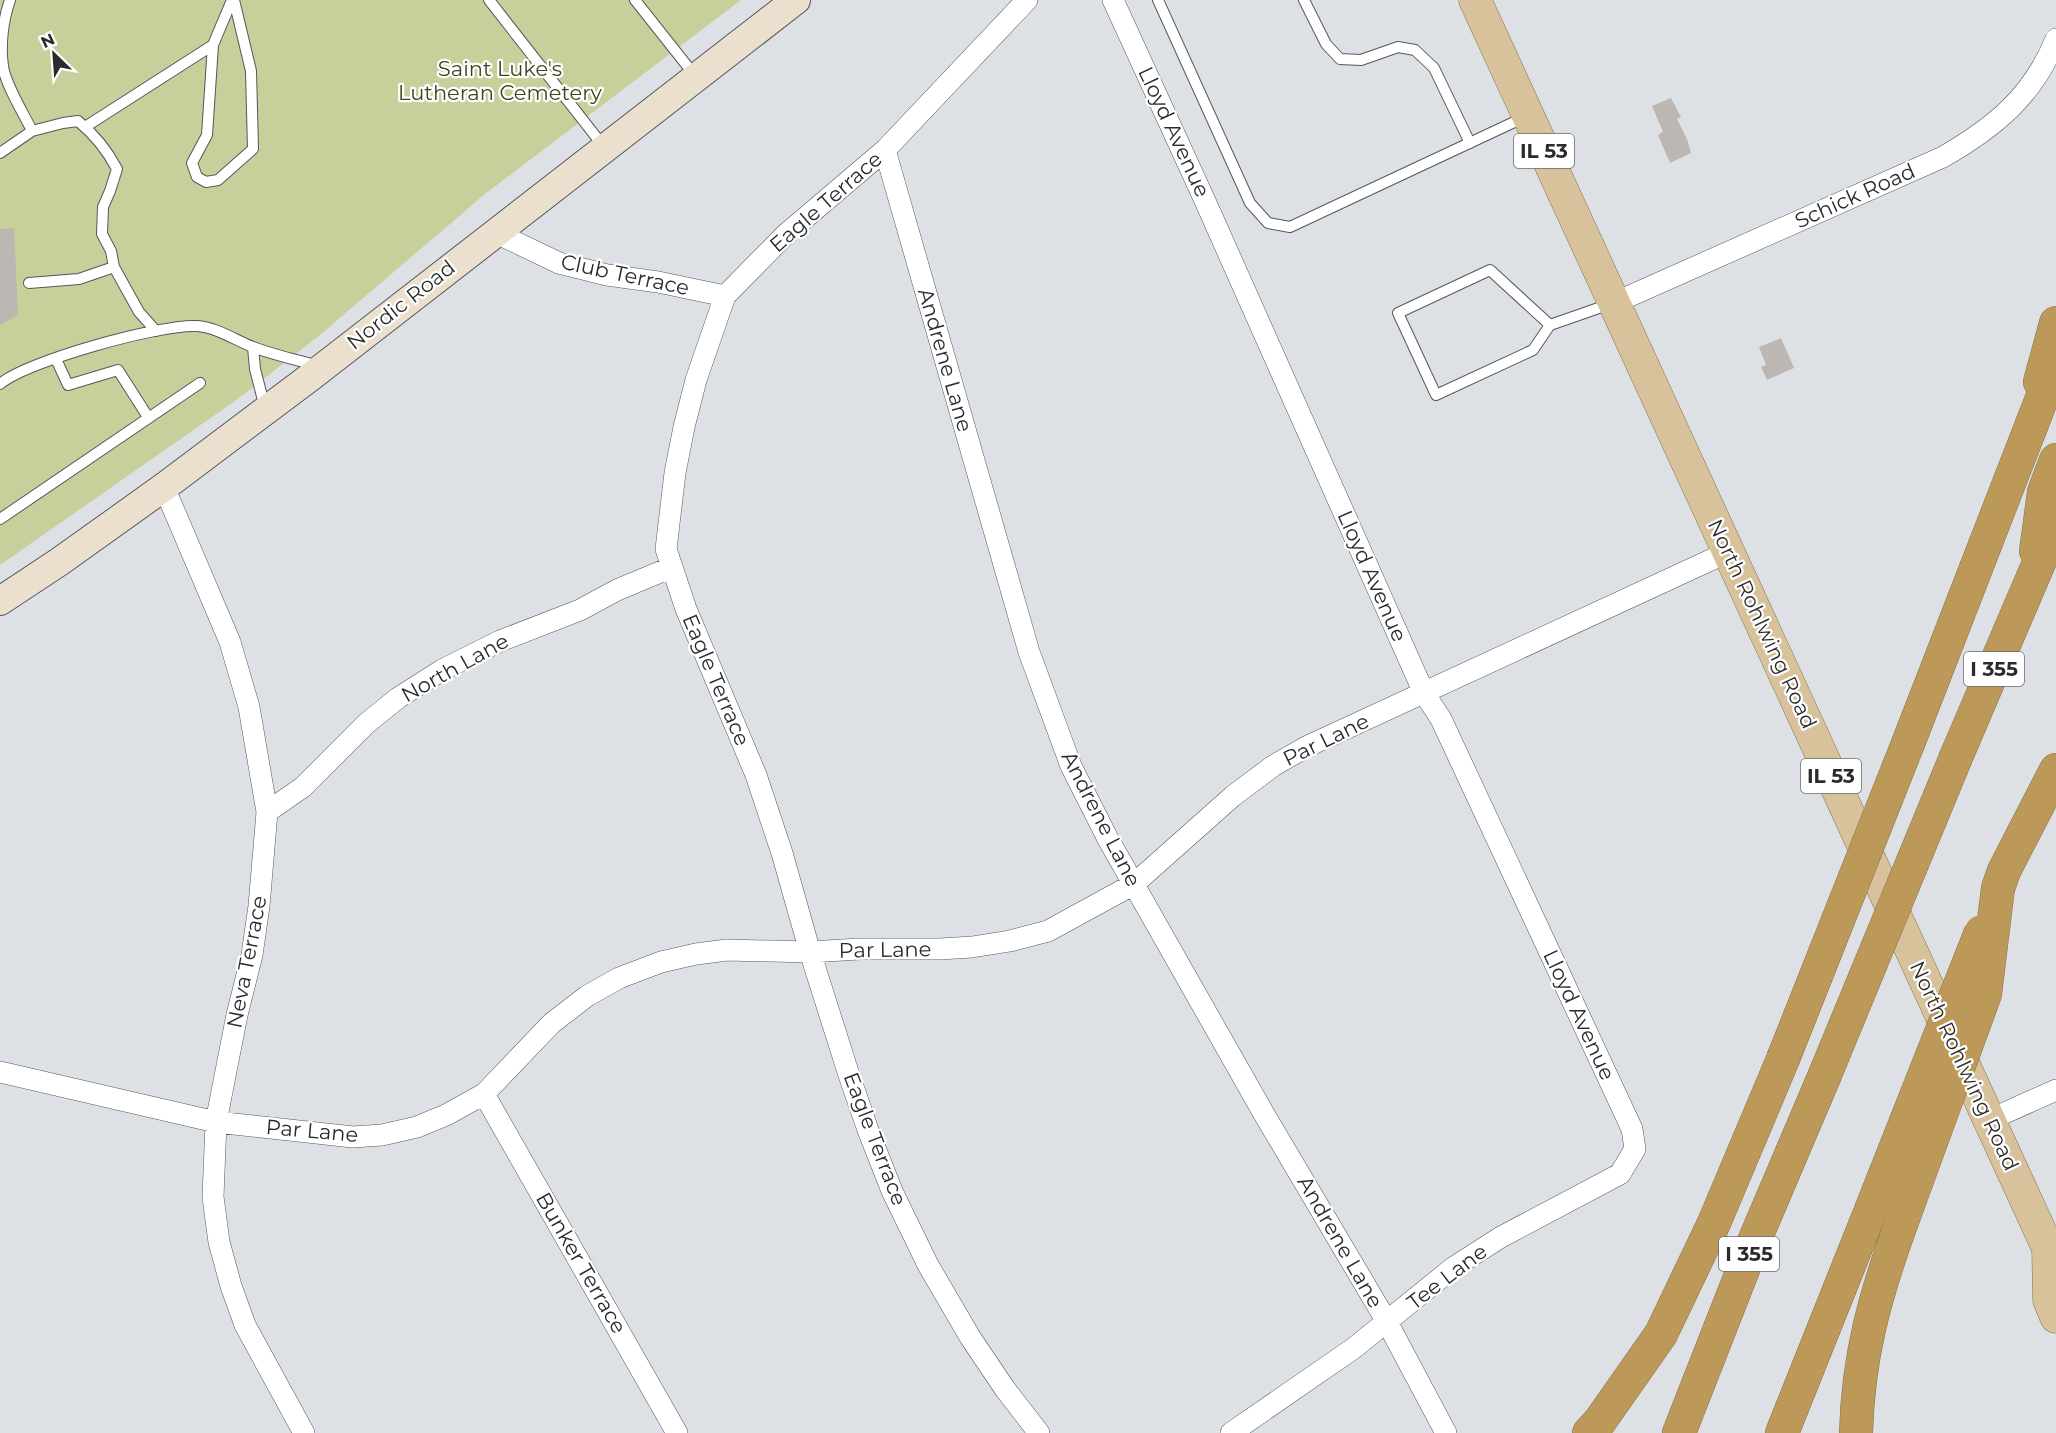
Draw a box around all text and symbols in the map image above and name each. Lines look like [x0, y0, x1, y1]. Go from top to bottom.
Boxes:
north arrow [24, 24, 84, 84]
text: N [38, 30, 58, 52]
park label: Saint Luke's Lutheran Cemetery [398, 56, 603, 105]
street label: Lloyd Avenue [1133, 63, 1216, 201]
road number: IL 53 [1514, 134, 1574, 168]
street label: Eagle Terrace [764, 146, 887, 257]
street label: Schick Road [1791, 158, 1919, 233]
street label: Club Terrace [559, 249, 692, 300]
street label: Nordic Road [342, 255, 460, 355]
street label: Andrene Lane [913, 285, 978, 435]
street label: Lloyd Avenue [1332, 506, 1413, 645]
street label: North Rohlwing Road [1703, 515, 1822, 733]
street label: Eagle Terrace [677, 610, 755, 749]
street label: North Lane [397, 628, 513, 707]
road number: I 355 [1964, 652, 2024, 686]
street label: Par Lane [1279, 708, 1373, 771]
street label: Andrene Lane [1057, 747, 1146, 891]
road number: IL 53 [1801, 759, 1861, 793]
street label: Neva Terrace [221, 893, 272, 1030]
street label: Par Lane [838, 936, 932, 963]
street label: Lloyd Avenue [1538, 946, 1621, 1084]
street label: North Rohlwing Road [1905, 957, 2024, 1175]
street label: Eagle Terrace [839, 1069, 912, 1209]
street label: Par Lane [265, 1114, 359, 1147]
street label: Andrene Lane [1293, 1171, 1388, 1312]
street label: Bunker Terrace [531, 1188, 632, 1338]
road number: I 355 [1719, 1237, 1779, 1271]
street label: Tee Lane [1402, 1239, 1492, 1315]

